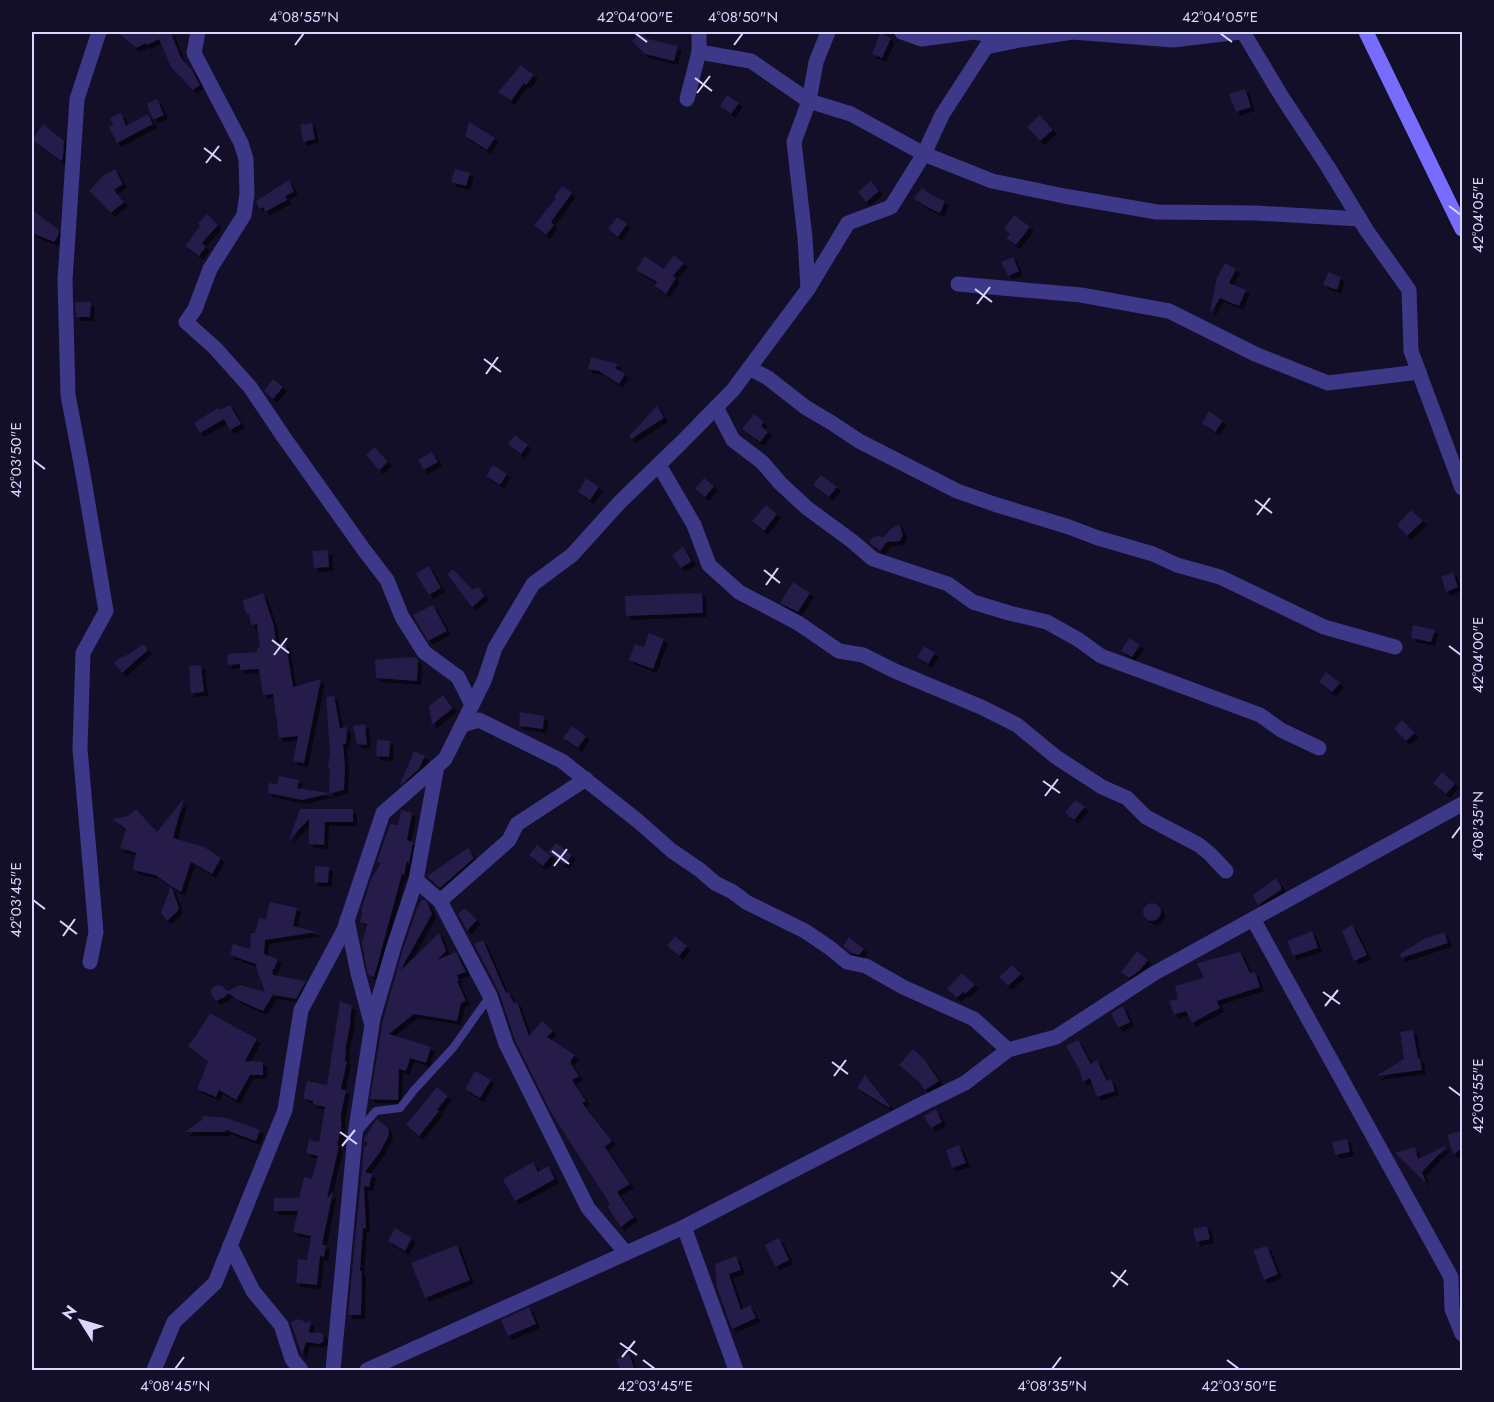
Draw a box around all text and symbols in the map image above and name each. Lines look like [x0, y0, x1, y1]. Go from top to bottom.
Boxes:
text: 4°08'55"N [269, 6, 339, 28]
text: 42°04'00"E [597, 6, 673, 28]
text: 4°08'50"N [708, 6, 778, 28]
text: 42°04'05"E [1182, 6, 1258, 28]
text: 42°04'05"E [1467, 177, 1489, 253]
text: 42°03'50"E [5, 422, 27, 498]
text: 42°04'00"E [1467, 617, 1489, 693]
text: 4°08'35"N [1467, 791, 1489, 861]
text: 42°03'45"E [5, 862, 27, 938]
text: 42°03'55"E [1467, 1058, 1489, 1134]
north arrow [51, 1291, 111, 1351]
text: N [56, 1300, 82, 1324]
text: 4°08'45"N [140, 1375, 210, 1397]
text: 42°03'45"E [617, 1375, 693, 1397]
text: 4°08'35"N [1017, 1375, 1087, 1397]
text: 42°03'50"E [1201, 1375, 1277, 1397]

